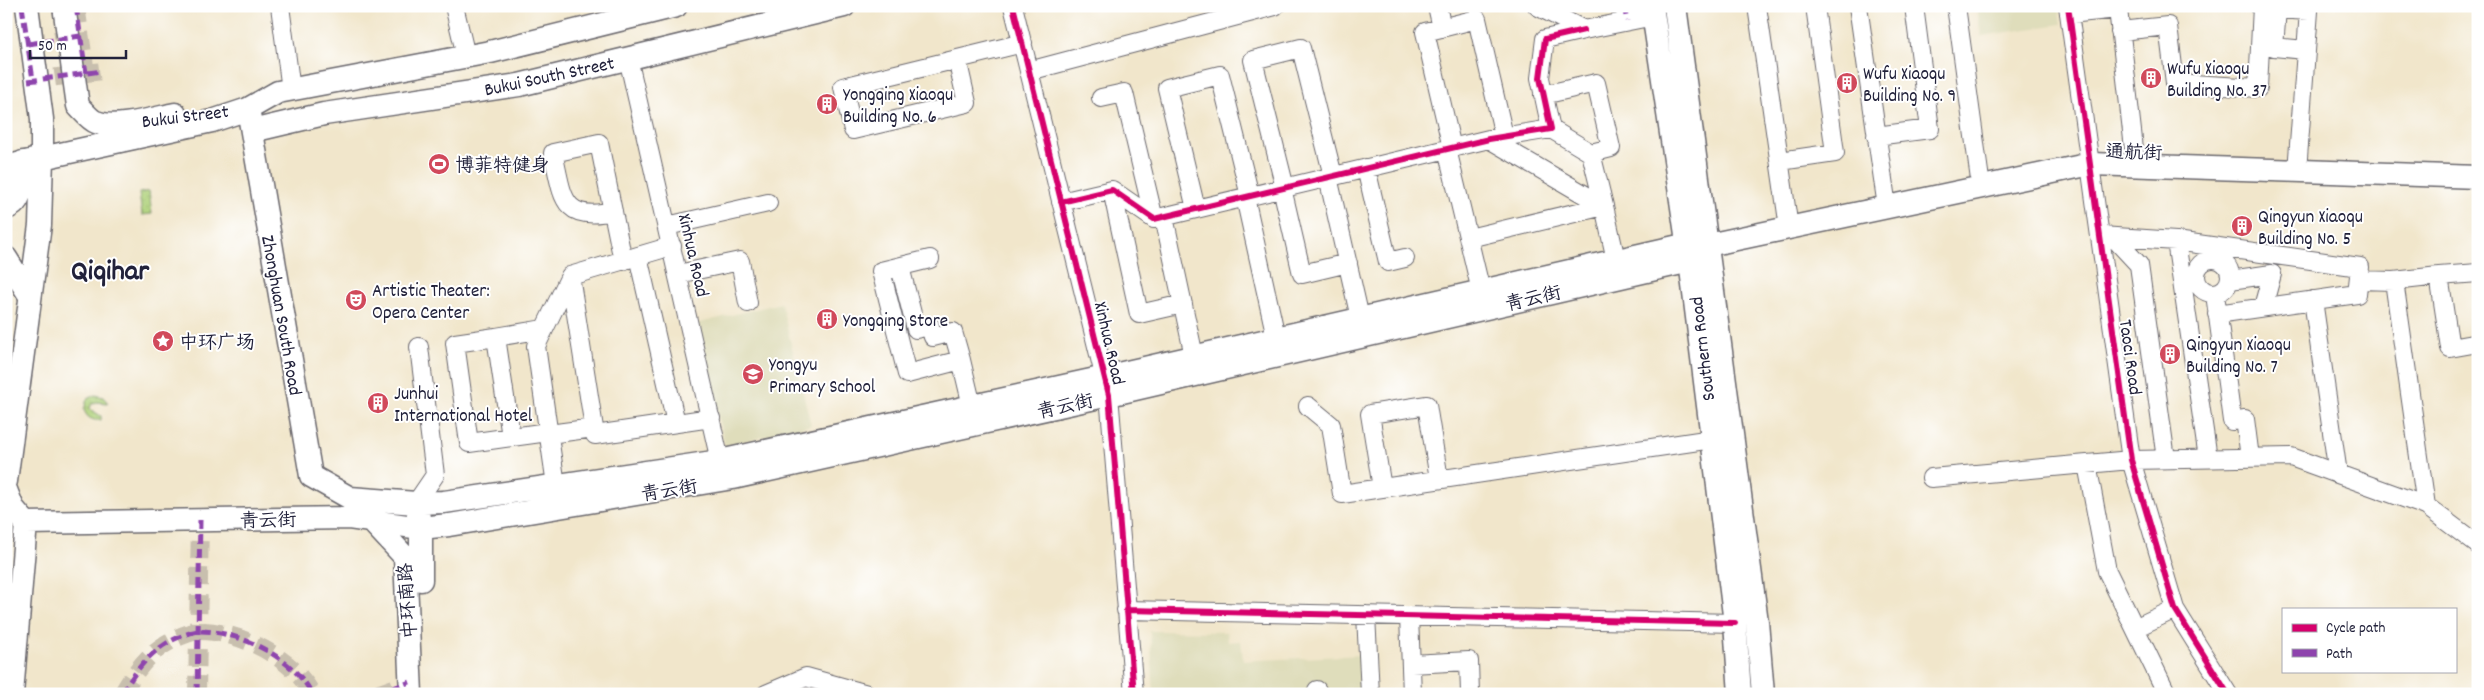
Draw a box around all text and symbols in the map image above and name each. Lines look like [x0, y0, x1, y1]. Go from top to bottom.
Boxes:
scale bar [30, 28, 126, 60]
text: 50 m [38, 36, 67, 58]
street label: Bukui South Street [482, 51, 617, 105]
place label: Wufu Xiaoqu Building No. 37 [2167, 57, 2267, 106]
place label: Wufu Xiaoqu Building No. 9 [1863, 62, 1956, 111]
building icon: Wufu Xiaoqu Building No. 37 [2139, 66, 2163, 90]
building icon: Wufu Xiaoqu Building No. 9 [1835, 71, 1859, 95]
place label: Yongqing Xiaoqu Building No. 6 [843, 83, 953, 132]
building icon: Yongqing Xiaoqu Building No. 6 [815, 92, 839, 116]
street label: Bukui Street [141, 100, 230, 137]
street label: 通航街 [2105, 140, 2163, 169]
sports icon: 博菲特健身 [427, 152, 451, 176]
place label: 博菲特健身 [455, 154, 550, 181]
place label: Qingyun Xiaoqu Building No. 5 [2258, 205, 2363, 254]
street label: Xinhua Road [669, 212, 714, 300]
building icon: Qingyun Xiaoqu Building No. 5 [2230, 214, 2254, 238]
street label: Zhonghuan South Road [252, 233, 307, 398]
district label: Qiqihar [71, 253, 150, 294]
place label: Artistic Theater: Opera Center [372, 279, 490, 328]
street label: 青云街 [1503, 281, 1565, 320]
theatre icon: Artistic Theater: Opera Center [344, 288, 368, 312]
street label: Southern Road [1685, 295, 1724, 402]
street label: Xinhua Road [1085, 300, 1130, 388]
building icon: Yongqing Store [815, 307, 839, 331]
place label: Yongqing Store [843, 309, 948, 336]
street label: Taoci Road [2110, 318, 2147, 397]
place icon: 中环广场 [151, 329, 175, 353]
place label: 中环广场 [179, 331, 255, 358]
place label: Qingyun Xiaoqu Building No. 7 [2186, 333, 2291, 382]
building icon: Qingyun Xiaoqu Building No. 7 [2158, 342, 2182, 366]
place label: Yongyu Primary School [769, 353, 876, 402]
school or university icon: Yongyu Primary School [741, 362, 765, 386]
place label: Junhui International Hotel [394, 382, 533, 431]
street label: 青云街 [1035, 389, 1096, 428]
building icon: Junhui International Hotel [366, 391, 390, 415]
street label: 青云街 [639, 475, 700, 510]
street label: 青云街 [239, 509, 297, 536]
street label: 中环南路 [393, 562, 426, 640]
legend [2282, 608, 2456, 672]
text: Cycle path [2326, 618, 2386, 640]
text: Path [2326, 644, 2352, 666]

